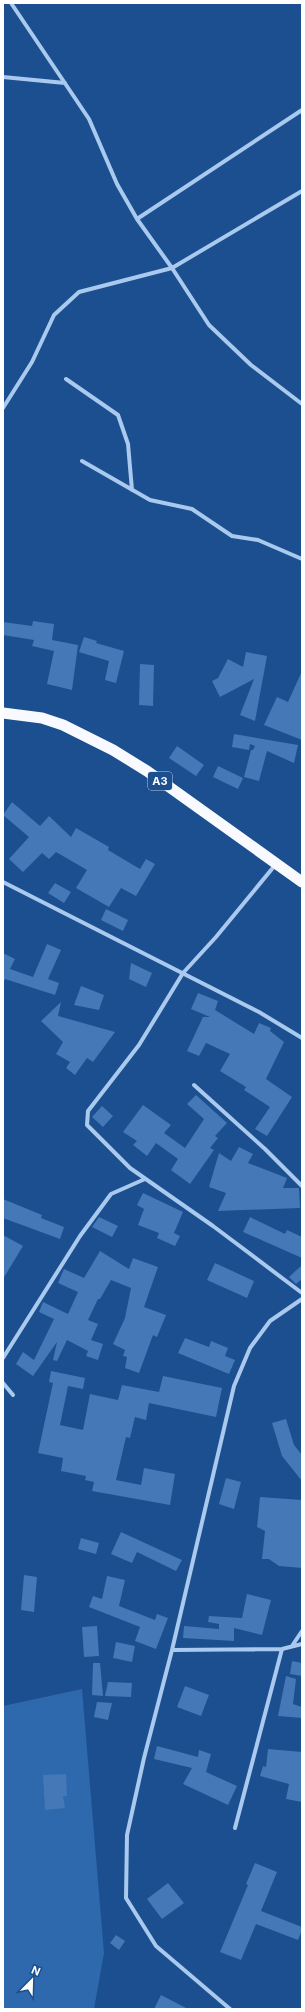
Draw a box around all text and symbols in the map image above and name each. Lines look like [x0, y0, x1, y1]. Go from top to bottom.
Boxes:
road number: A3 [148, 772, 172, 790]
north arrow [12, 1960, 52, 2000]
text: N [29, 1963, 43, 1979]

